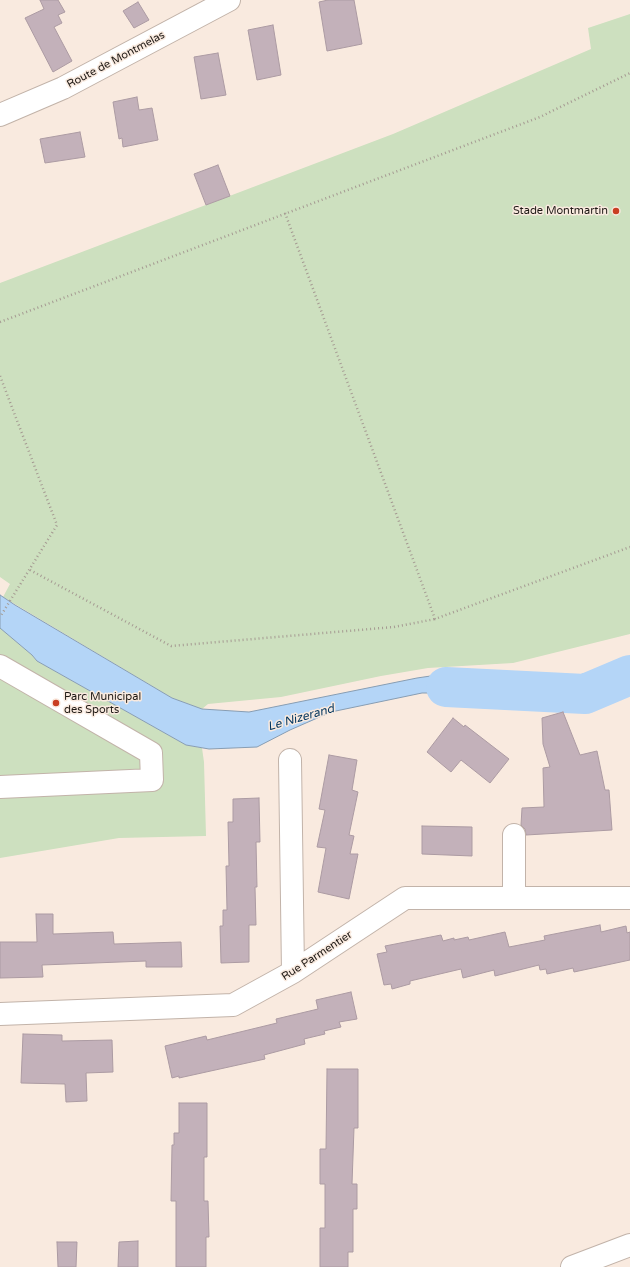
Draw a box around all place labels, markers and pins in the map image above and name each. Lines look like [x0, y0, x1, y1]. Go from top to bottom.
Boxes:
place label: Stade Montmartin [513, 204, 608, 218]
marker: Stade Montmartin [611, 206, 621, 216]
place label: Parc Municipal des Sports [64, 690, 141, 716]
marker: Parc Municipal des Sports [51, 698, 61, 708]

